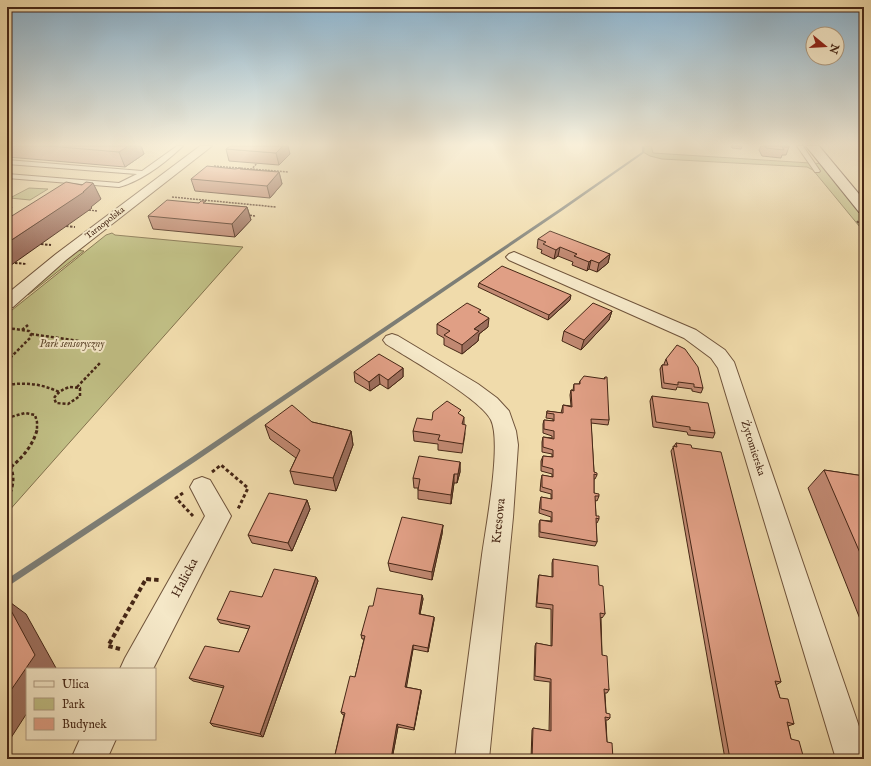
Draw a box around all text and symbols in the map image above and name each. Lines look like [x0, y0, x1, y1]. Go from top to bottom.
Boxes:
north arrow [805, 26, 845, 66]
text: N [825, 41, 842, 56]
street label: Tarnopolska [83, 204, 127, 242]
park label: Park sensoryczny [40, 337, 105, 351]
street label: Żytomierska [737, 418, 769, 478]
street label: Kresowa [488, 497, 510, 545]
street label: Halicka [168, 555, 203, 601]
legend [26, 668, 156, 740]
text: Ulica [62, 677, 90, 692]
text: Park [62, 697, 85, 712]
text: Budynek [62, 717, 107, 732]

